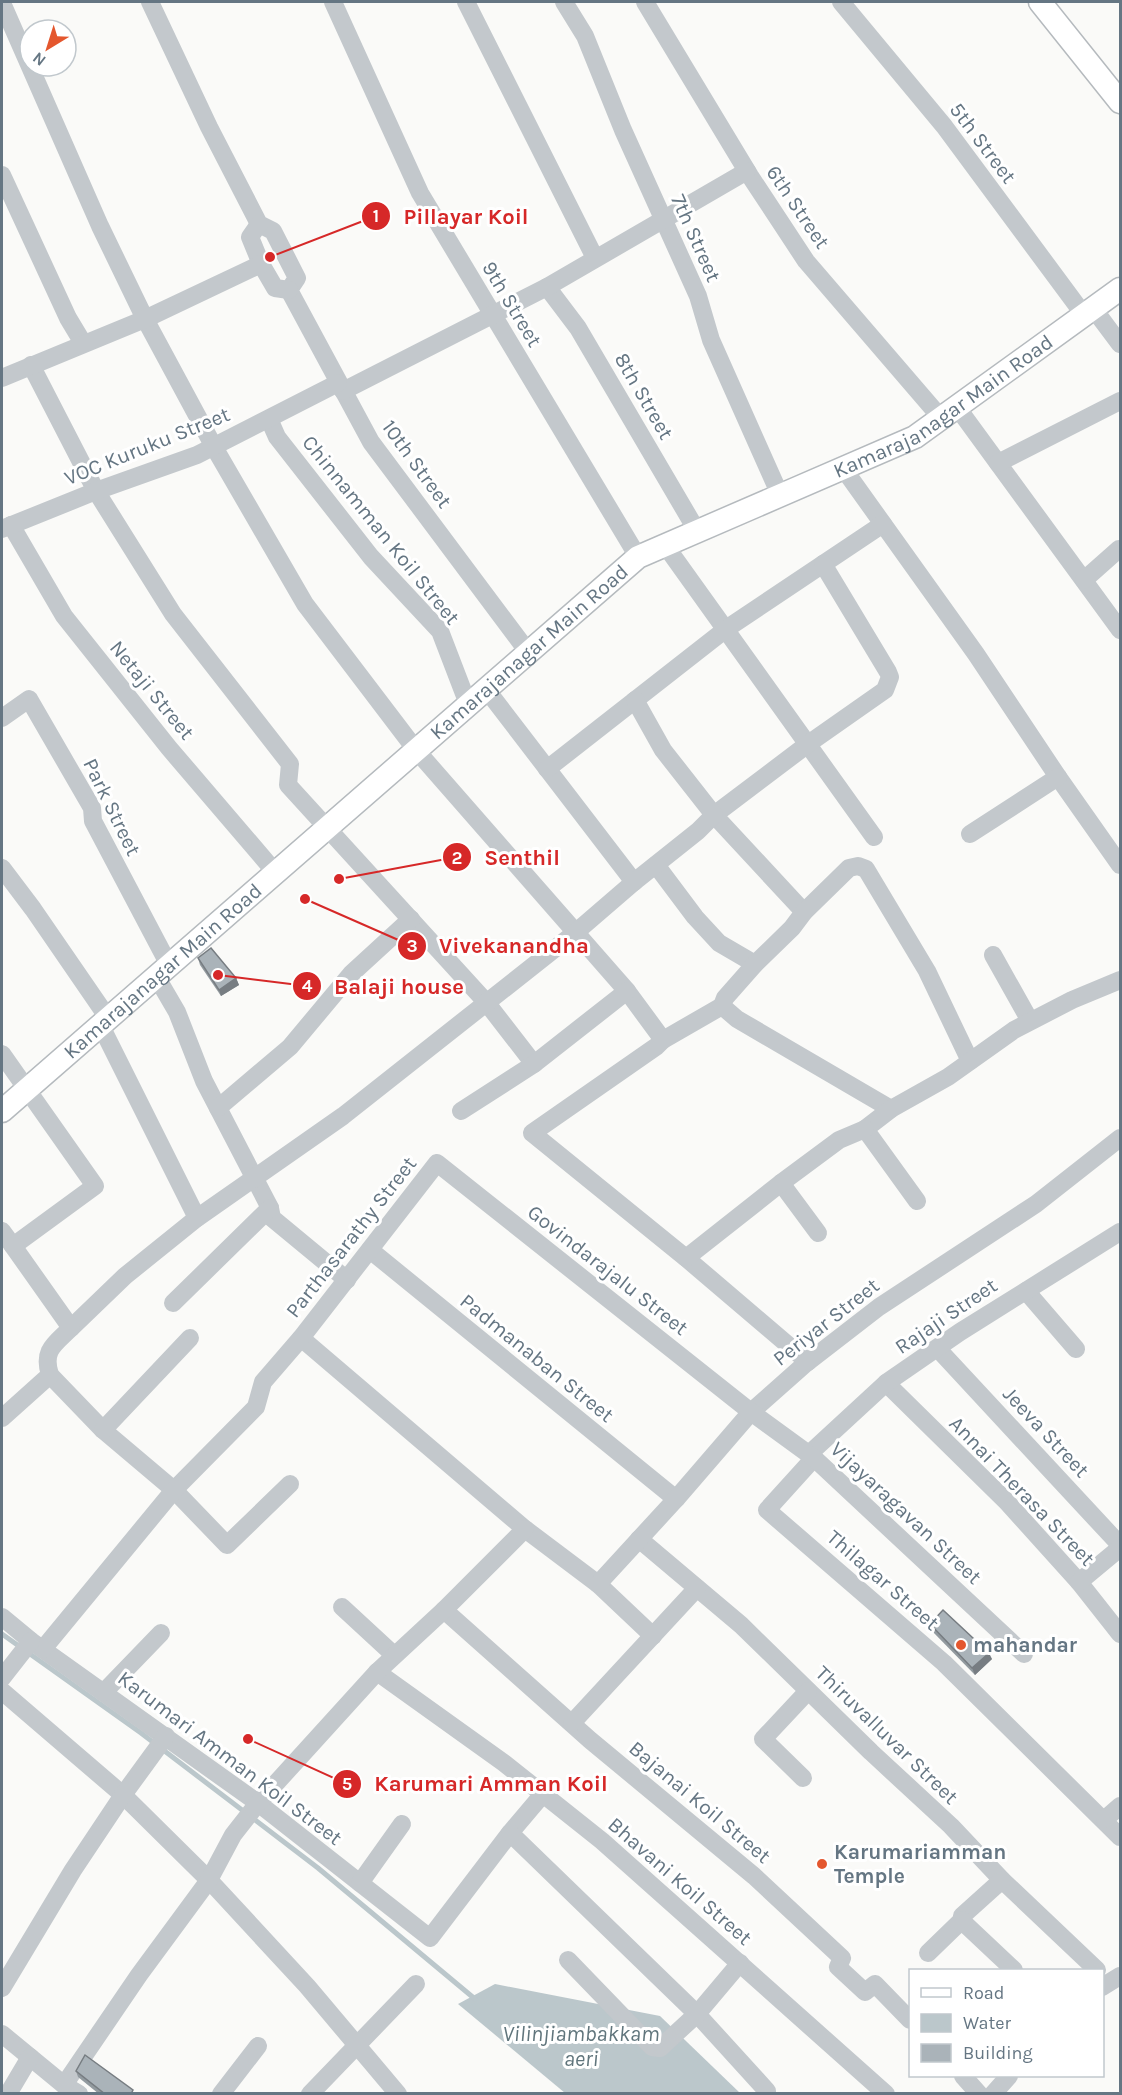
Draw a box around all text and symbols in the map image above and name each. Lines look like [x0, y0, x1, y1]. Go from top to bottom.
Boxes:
north arrow [18, 18, 78, 78]
text: N [29, 48, 49, 70]
street label: 5th Street [945, 98, 1021, 188]
street label: 6th Street [761, 161, 835, 253]
street label: 7th Street [666, 191, 726, 285]
callout: Pillayar Koil [361, 196, 540, 236]
text: Pillayar Koil [403, 204, 529, 230]
text: 1 [373, 205, 379, 227]
street label: 9th Street [477, 257, 547, 351]
street label: Kamarajanagar Main Road [830, 329, 1057, 483]
street label: 8th Street [610, 348, 678, 444]
street label: VOC Kuruku Street [61, 402, 233, 490]
street label: 10th Street [377, 415, 457, 513]
street label: Chinnamman Koil Street [297, 431, 465, 629]
street label: Kamarajanagar Main Road [425, 559, 633, 745]
street label: Netaji Street [105, 636, 199, 744]
street label: Park Street [78, 754, 146, 860]
callout: Senthil [442, 837, 571, 877]
text: Senthil [484, 845, 560, 871]
text: 2 [452, 847, 462, 869]
street label: Kamarajanagar Main Road [59, 878, 267, 1064]
callout: Vivekanandha [397, 926, 601, 966]
text: Vivekanandha [439, 933, 589, 959]
text: 3 [406, 935, 418, 957]
callout: Balaji house [292, 966, 476, 1006]
text: Balaji house [334, 974, 464, 1000]
text: 4 [302, 975, 313, 997]
street label: Parthasarathy Street [281, 1152, 421, 1322]
street label: Govindarajalu Street [523, 1200, 693, 1340]
street label: Periyar Street [768, 1273, 884, 1371]
street label: Rajaji Street [890, 1273, 1002, 1359]
street label: Padmanaban Street [455, 1289, 619, 1427]
street label: Jeeva Street [998, 1382, 1094, 1482]
street label: Annai Therasa Street [944, 1411, 1100, 1571]
street label: Vijayaragavan Street [826, 1437, 986, 1589]
street label: Thilagar Street [822, 1525, 944, 1635]
place label: mahandar [973, 1633, 1078, 1657]
marker: mahandar [954, 1638, 968, 1652]
street label: Thiruvalluvar Street [811, 1661, 963, 1809]
street label: Karumari Amman Koil Street [113, 1666, 347, 1850]
street label: Bajanai Koil Street [624, 1736, 776, 1868]
callout: Karumari Amman Koil [332, 1764, 620, 1804]
text: Karumari Amman Koil [374, 1771, 608, 1797]
text: 5 [342, 1773, 352, 1795]
street label: Bhavani Koil Street [603, 1812, 757, 1950]
place label: Karumariamman Temple [834, 1840, 1006, 1888]
marker: Karumariamman Temple [815, 1857, 829, 1871]
legend [909, 1969, 1104, 2077]
text: Road [963, 1982, 1004, 2004]
text: Water [963, 2012, 1011, 2034]
water label: Vilinjiambakkam aeri [503, 2021, 659, 2072]
text: Building [963, 2042, 1033, 2064]

